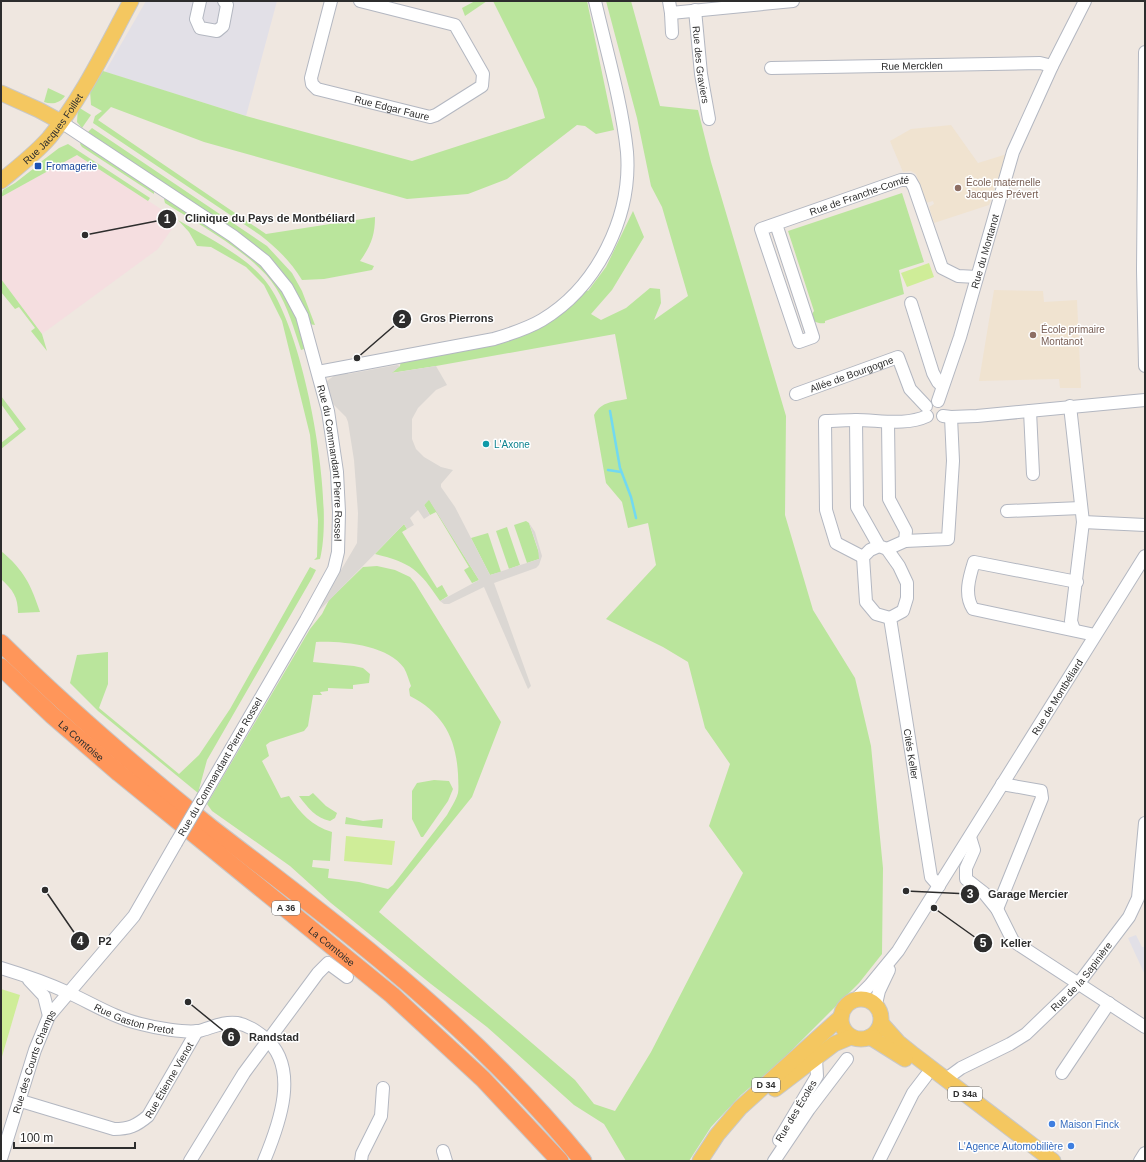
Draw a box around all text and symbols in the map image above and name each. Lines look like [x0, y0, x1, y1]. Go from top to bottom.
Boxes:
street label: Rue des Graviers [691, 25, 712, 104]
street label: Rue Mercklen [881, 59, 943, 71]
street label: Rue Jacques Foillet [21, 91, 85, 166]
street label: Rue Edgar Faure [353, 93, 431, 122]
marker: Fromagerie [33, 161, 43, 171]
place label: Fromagerie [46, 161, 98, 172]
street label: Rue de Franche-Comté [808, 175, 909, 217]
place label: École maternelle Jacques Prévert [966, 176, 1041, 200]
marker: École maternelle Jacques Prévert [953, 183, 963, 193]
callout: Clinique du Pays de Montbéliard [157, 207, 363, 230]
text: 1 [164, 212, 171, 226]
text: Clinique du Pays de Montbéliard [185, 212, 355, 224]
street label: Rue du Montanot [969, 213, 1001, 290]
callout: Gros Pierrons [392, 307, 502, 330]
text: 2 [399, 312, 406, 326]
text: Gros Pierrons [420, 312, 494, 324]
place label: École primaire Montanot [1041, 323, 1105, 347]
marker: École primaire Montanot [1028, 330, 1038, 340]
street label: Allée de Bourgogne [808, 354, 895, 394]
street label: Rue du Commandant Pierre Rossel [316, 383, 345, 541]
marker: L'Axone [481, 439, 491, 449]
place label: L'Axone [494, 439, 530, 450]
street label: Rue de Montbéliard [1029, 657, 1085, 737]
street label: Rue du Commandant Pierre Rossel [176, 696, 264, 838]
street label: La Comtoise [57, 718, 107, 763]
street label: Cités Keller [902, 728, 921, 781]
callout: Garage Mercier [960, 882, 1076, 905]
text: 3 [967, 887, 974, 901]
text: Garage Mercier [988, 888, 1069, 900]
road number: A 36 [272, 901, 300, 915]
street label: La Comtoise [307, 924, 357, 968]
callout: P2 [70, 929, 120, 952]
callout: Keller [973, 931, 1039, 954]
text: 4 [77, 934, 84, 948]
text: P2 [98, 935, 112, 947]
text: 5 [980, 936, 987, 950]
text: Keller [1001, 937, 1032, 949]
street label: Rue de la Sapinière [1048, 939, 1114, 1013]
street label: Rue Gaston Pretot [93, 1001, 175, 1036]
street label: Rue des Courts Champs [10, 1007, 58, 1115]
callout: Randstad [221, 1026, 307, 1049]
text: 6 [228, 1030, 235, 1044]
text: Randstad [249, 1031, 299, 1043]
street label: Rue Étienne Vienot [142, 1040, 195, 1120]
road number: D 34 [752, 1078, 780, 1092]
street label: Rue des Écoles [772, 1078, 819, 1144]
road number: D 34a [948, 1087, 982, 1101]
marker: Maison Finck [1047, 1119, 1057, 1129]
place label: Maison Finck [1060, 1119, 1120, 1130]
scale bar [14, 1124, 135, 1150]
text: 100 m [20, 1131, 53, 1145]
place label: L'Agence Automobilière [958, 1141, 1063, 1152]
marker: L'Agence Automobilière [1066, 1141, 1076, 1151]

